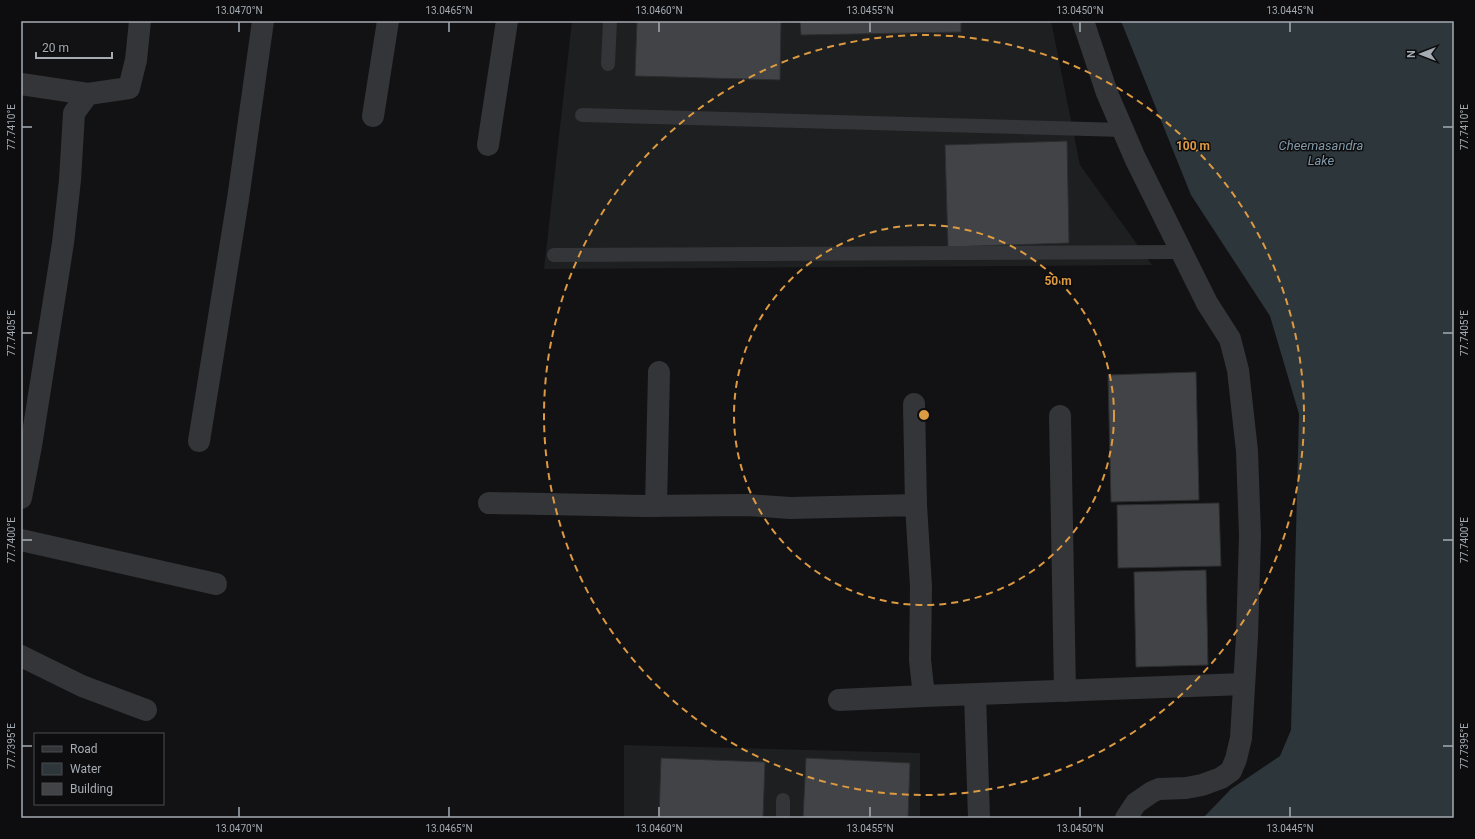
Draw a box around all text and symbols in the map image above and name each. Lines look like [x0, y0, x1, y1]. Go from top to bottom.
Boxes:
text: 13.0470°N [215, 5, 263, 16]
text: 13.0465°N [425, 5, 473, 16]
text: 13.0460°N [635, 5, 683, 16]
text: 13.0455°N [846, 5, 894, 16]
text: 13.0450°N [1056, 5, 1104, 16]
text: 13.0445°N [1266, 5, 1314, 16]
scale bar [36, 34, 112, 60]
north arrow [1401, 34, 1441, 74]
text: 20 m [42, 41, 69, 55]
text: N [1405, 50, 1418, 58]
text: 77.7410°E [6, 104, 17, 150]
text: 77.7410°E [1459, 104, 1470, 150]
water label: Cheemasandra Lake [1279, 138, 1364, 168]
text: 100 m [1176, 139, 1210, 153]
text: 50 m [1044, 274, 1072, 288]
text: 77.7405°E [6, 310, 17, 356]
text: 77.7405°E [1459, 310, 1470, 356]
centre of rings [917, 408, 931, 422]
text: 77.7400°E [6, 517, 17, 563]
text: 77.7400°E [1459, 517, 1470, 563]
text: 77.7395°E [6, 723, 17, 769]
text: 77.7395°E [1459, 723, 1470, 769]
legend [34, 733, 164, 805]
text: Road [70, 742, 98, 756]
text: Water [70, 762, 101, 776]
text: Building [70, 782, 113, 796]
text: 13.0470°N [215, 823, 263, 834]
text: 13.0465°N [425, 823, 473, 834]
text: 13.0460°N [635, 823, 683, 834]
text: 13.0455°N [846, 823, 894, 834]
text: 13.0450°N [1056, 823, 1104, 834]
text: 13.0445°N [1266, 823, 1314, 834]

